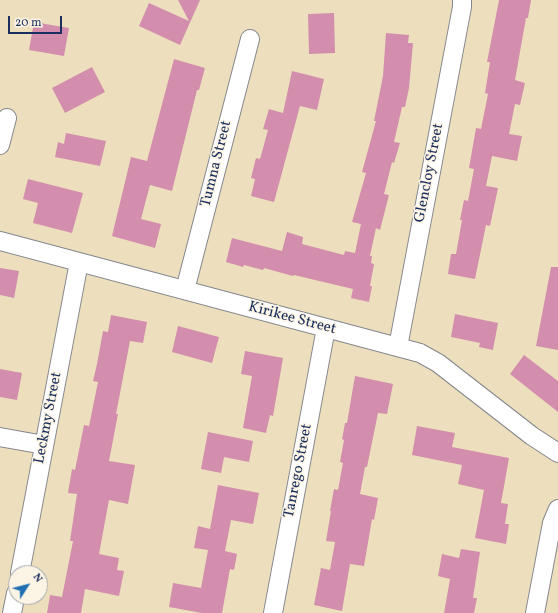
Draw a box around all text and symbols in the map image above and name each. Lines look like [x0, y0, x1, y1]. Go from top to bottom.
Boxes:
scale bar [10, 8, 64, 34]
text: 20 m [15, 15, 42, 31]
street label: Tumna Street [198, 119, 236, 209]
street label: Glencloy Street [412, 122, 448, 224]
street label: Kirikee Street [246, 299, 338, 339]
street label: Leckmy Street [31, 371, 67, 465]
street label: Tanrego Street [281, 422, 317, 520]
north arrow [8, 565, 48, 605]
text: N [29, 571, 46, 586]

